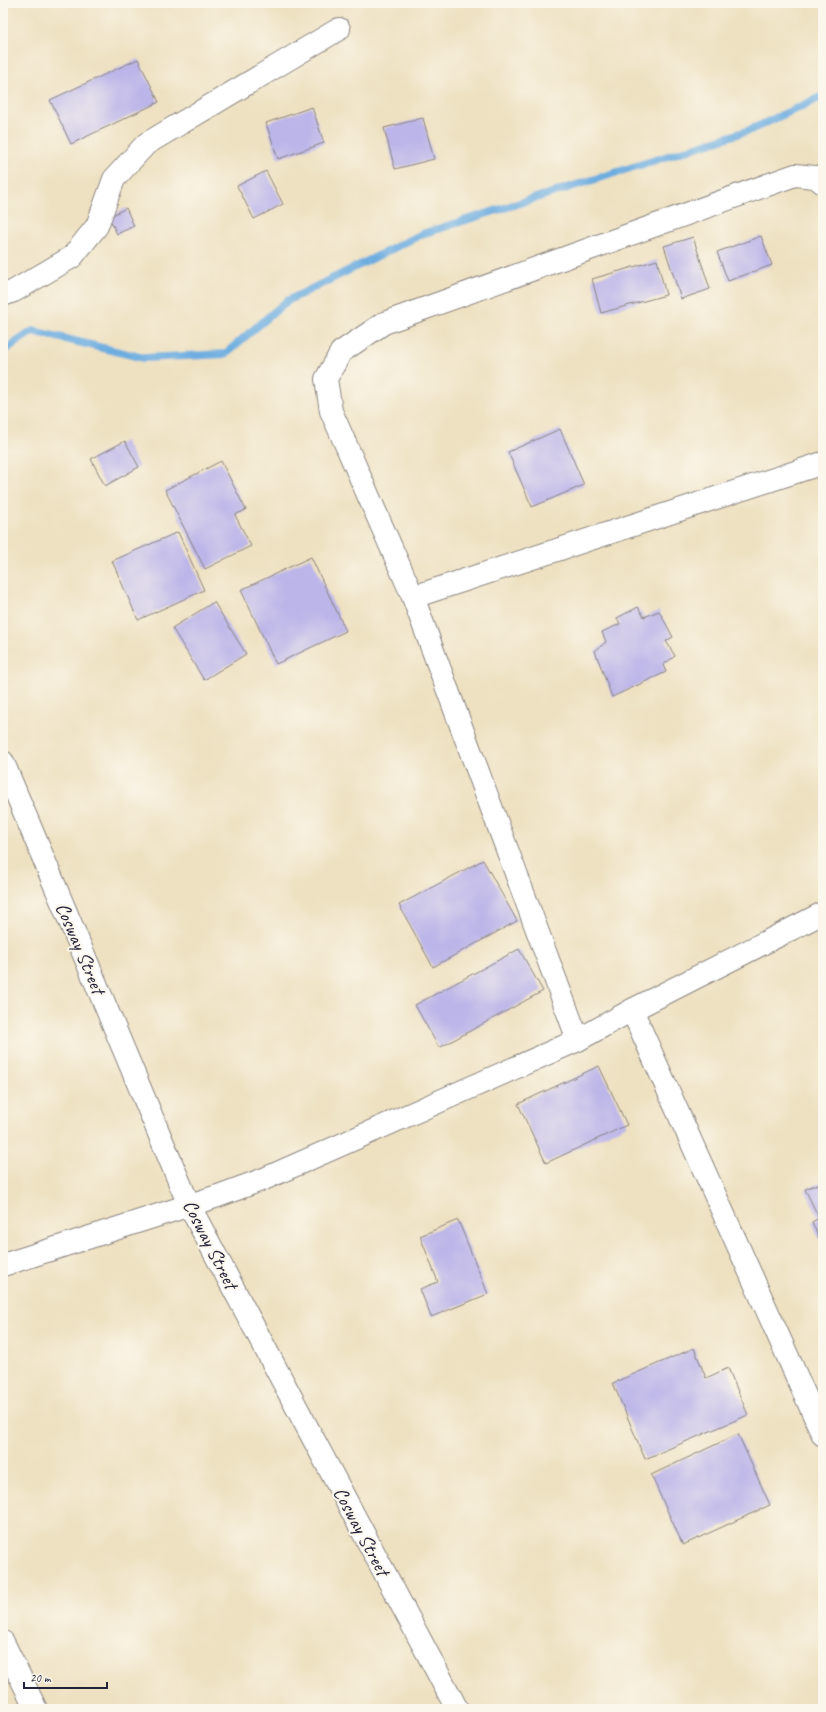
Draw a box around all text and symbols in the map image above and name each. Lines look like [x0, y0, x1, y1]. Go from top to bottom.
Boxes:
street label: Cosway Street [50, 899, 112, 1001]
street label: Cosway Street [177, 1195, 245, 1296]
street label: Cosway Street [328, 1483, 397, 1583]
scale bar [24, 1664, 107, 1690]
text: 20 m [30, 1670, 52, 1686]

